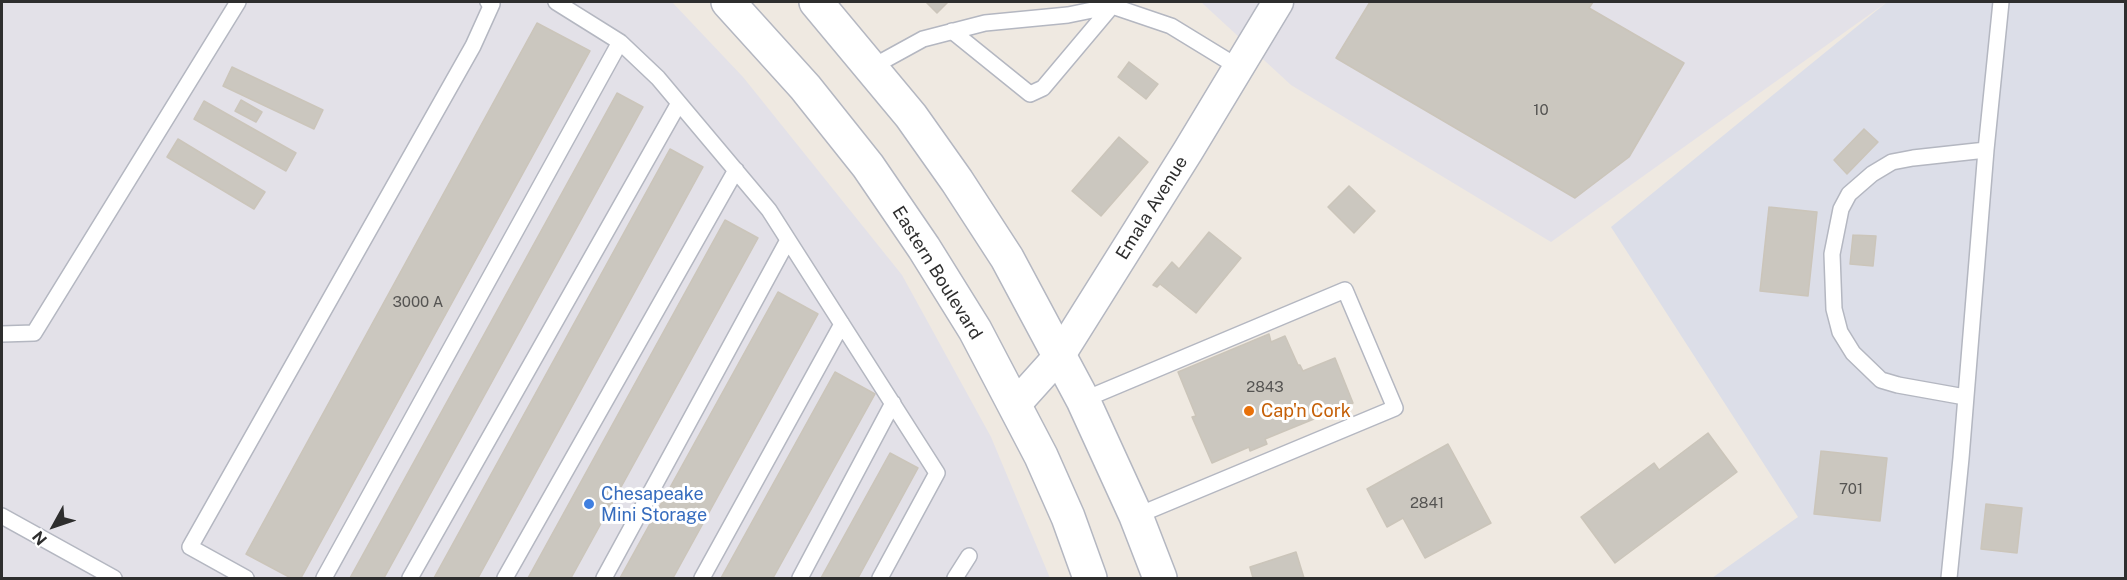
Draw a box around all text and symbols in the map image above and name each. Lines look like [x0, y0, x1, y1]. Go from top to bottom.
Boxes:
house number: 10 [1533, 101, 1549, 119]
street label: Emala Avenue [1112, 152, 1192, 264]
street label: Eastern Boulevard [887, 202, 987, 344]
house number: 3000 A [393, 293, 443, 311]
house number: 2843 [1246, 378, 1284, 396]
place label: Cap'n Cork [1261, 400, 1351, 422]
marker: Cap'n Cork [1242, 404, 1256, 418]
house number: 701 [1839, 480, 1863, 498]
place label: Chesapeake Mini Storage [601, 483, 707, 526]
house number: 2841 [1410, 494, 1444, 512]
north arrow [24, 496, 84, 556]
marker: Chesapeake Mini Storage [582, 497, 596, 511]
text: N [29, 527, 51, 549]

